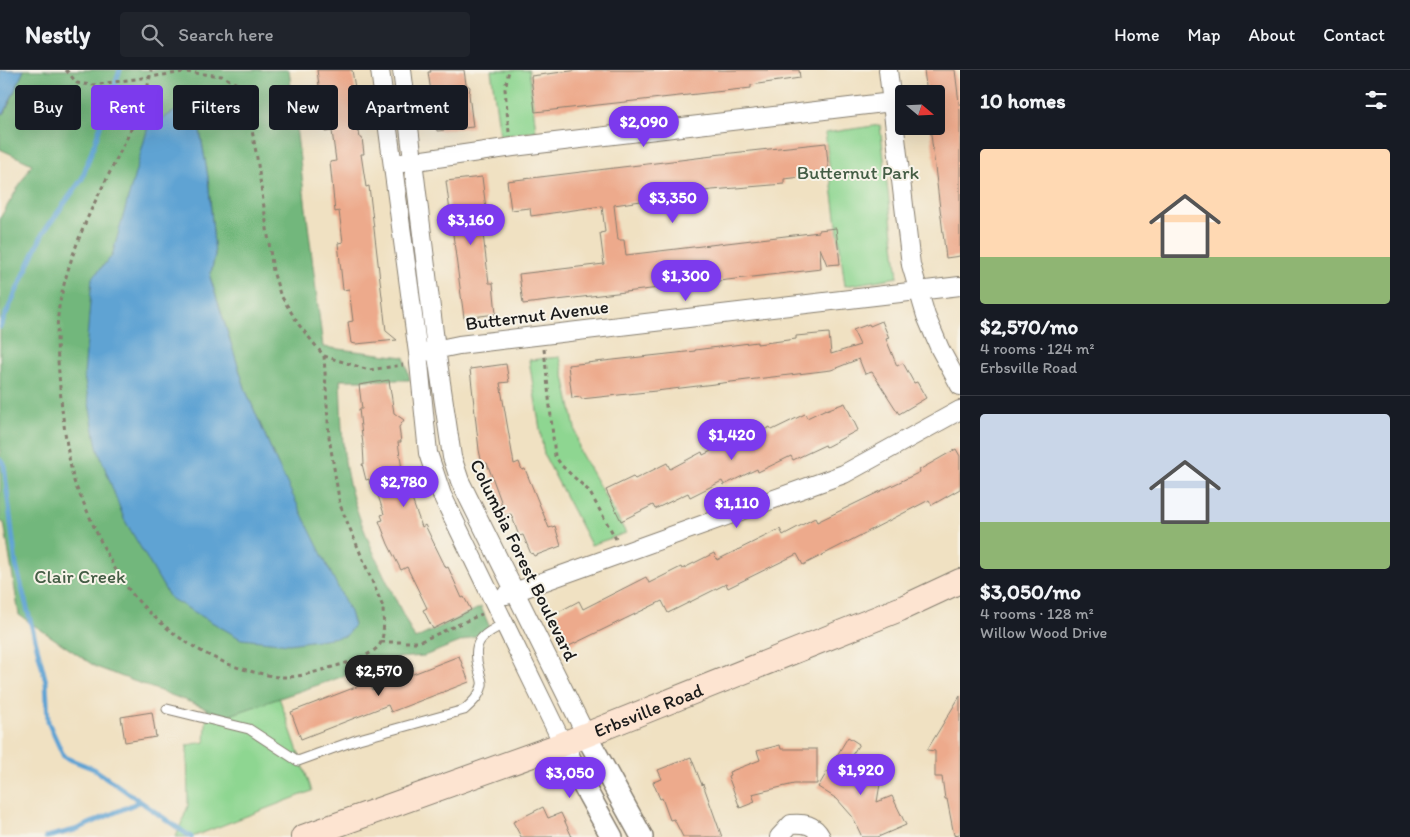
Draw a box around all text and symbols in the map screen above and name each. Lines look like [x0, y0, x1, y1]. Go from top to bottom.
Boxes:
search box [120, 12, 470, 57]
text: Nestly [25, 20, 90, 49]
icon: search [138, 21, 166, 49]
text: Search here [178, 23, 274, 46]
text: Home [1114, 24, 1160, 46]
text: Map [1188, 24, 1221, 46]
text: About [1249, 24, 1295, 46]
text: Contact [1323, 24, 1385, 46]
chip: Buy [15, 85, 81, 130]
chip: Rent [91, 85, 163, 130]
chip: Filters [173, 85, 259, 130]
chip: New [269, 85, 338, 130]
chip: Apartment [348, 85, 468, 130]
north arrow [895, 85, 945, 135]
map controls [895, 85, 945, 135]
icon: filters [1362, 86, 1390, 114]
text: 10 homes [980, 88, 1066, 113]
pin: $2,090 [603, 106, 685, 148]
text: $2,090 [620, 112, 668, 131]
park label: Butternut Park [797, 161, 919, 184]
icon: home [1140, 181, 1230, 271]
pin: $3,350 [632, 182, 714, 224]
text: $3,350 [649, 188, 697, 207]
pin: $3,160 [430, 204, 512, 246]
text: $3,160 [448, 210, 494, 229]
pin: $1,300 [645, 260, 727, 302]
text: $1,300 [662, 266, 710, 285]
street label: Butternut Avenue [464, 295, 610, 335]
text: $2,570/mo [980, 314, 1078, 339]
text: 4 rooms · 124 m² [980, 339, 1095, 358]
text: Erbsville Road [980, 358, 1077, 377]
pin: $1,420 [691, 418, 773, 461]
text: $1,420 [708, 425, 756, 444]
icon: home [1140, 447, 1230, 537]
street label: Columbia Forest Boulevard [465, 455, 583, 665]
pin: $2,780 [363, 466, 445, 508]
text: $2,780 [381, 472, 427, 491]
pin: $1,110 [696, 486, 778, 529]
text: $1,110 [715, 493, 759, 512]
park label: Clair Creek [34, 565, 126, 588]
text: $3,050/mo [980, 579, 1081, 604]
text: 4 rooms · 128 m² [980, 604, 1094, 623]
text: Willow Wood Drive [980, 623, 1107, 642]
pin: $2,570 [338, 654, 420, 697]
text: $2,570 [356, 661, 402, 680]
street label: Erbsville Road [590, 677, 707, 742]
pin: $1,920 [820, 754, 902, 796]
pin: $3,050 [529, 756, 611, 799]
text: $1,920 [838, 760, 884, 779]
text: $3,050 [546, 763, 594, 782]

